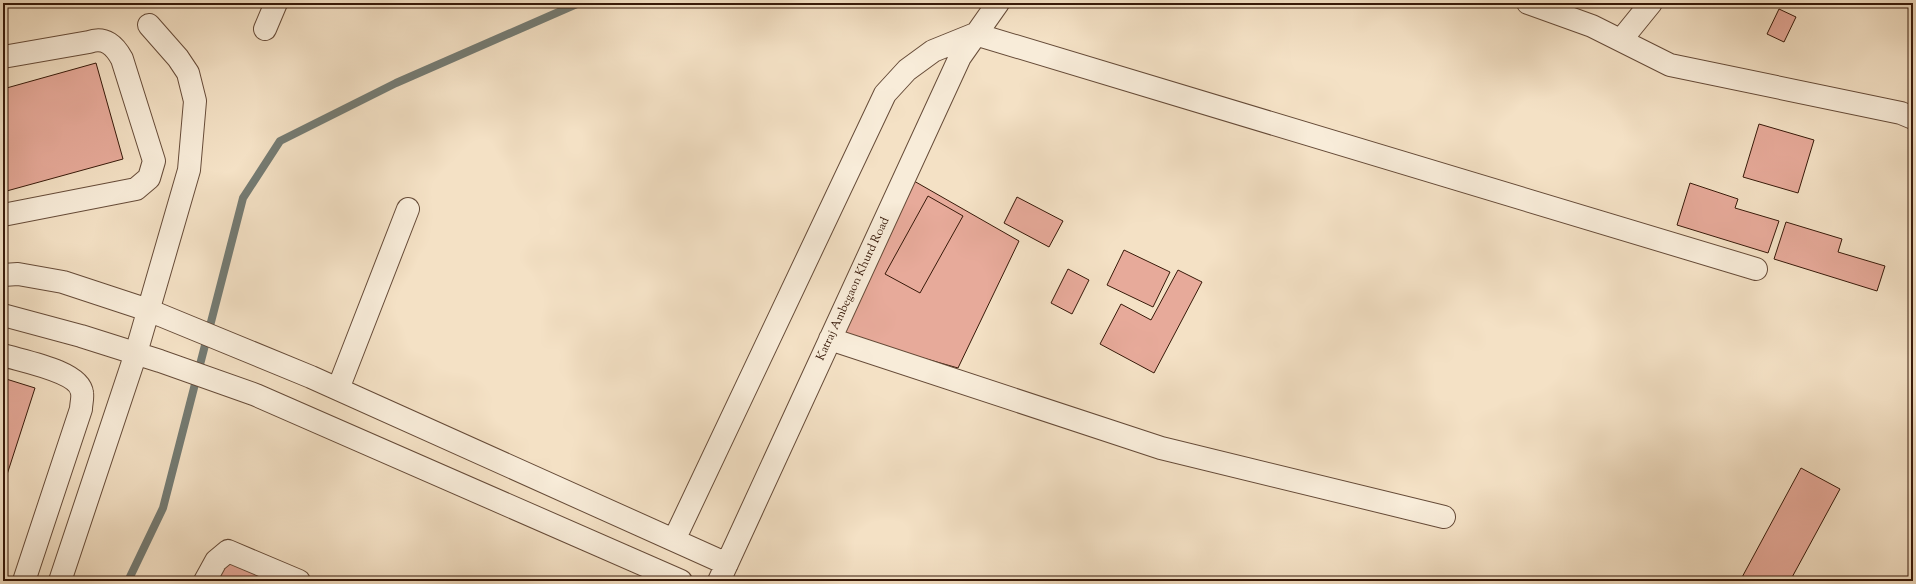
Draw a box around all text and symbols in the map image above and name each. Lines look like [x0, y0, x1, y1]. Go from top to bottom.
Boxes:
street label: Katraj Ambegaon Khurd Road [812, 214, 894, 364]

